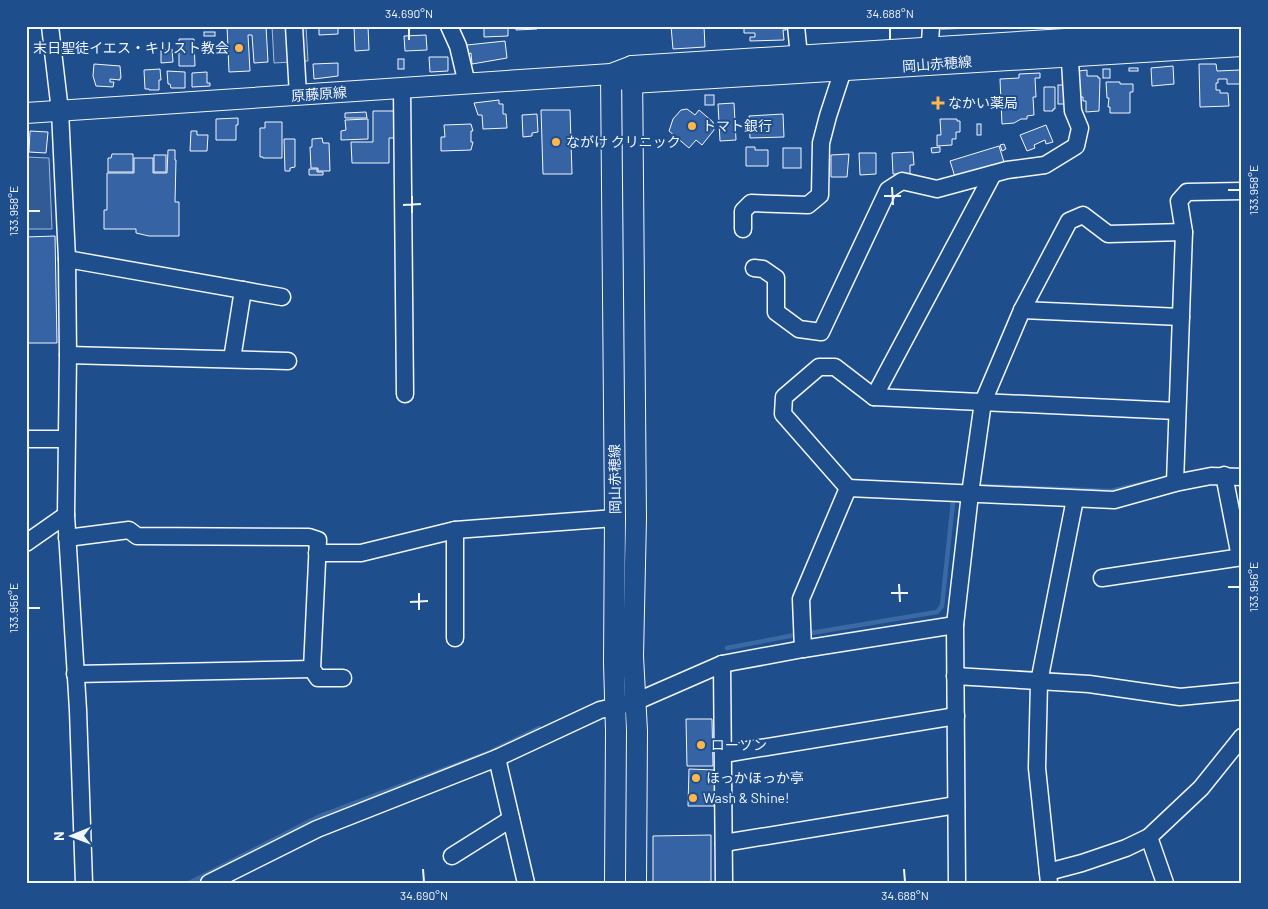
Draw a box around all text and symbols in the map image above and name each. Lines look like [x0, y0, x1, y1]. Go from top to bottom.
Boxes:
text: 34.690°N [385, 6, 433, 20]
text: 34.688°N [866, 6, 914, 20]
place label: 末日聖徒イエス・キリスト教会 [33, 39, 229, 56]
marker: 末日聖徒イエス・キリスト教会 [233, 42, 245, 54]
street label: 岡山赤穂線 [901, 53, 972, 74]
street label: 原藤原線 [290, 83, 347, 104]
place label: なかい薬局 [948, 94, 1018, 111]
marker: なかい薬局 [932, 97, 944, 109]
place label: トマト銀行 [702, 117, 772, 134]
marker: トマト銀行 [686, 120, 698, 132]
place label: ながけ クリニック [566, 133, 681, 150]
marker: ながけ クリニック [550, 136, 562, 148]
text: 133.958°E [1246, 165, 1260, 215]
text: 133.958°E [6, 186, 20, 236]
street label: 岡山赤穂線 [605, 444, 624, 514]
text: 133.956°E [1246, 562, 1260, 612]
text: 133.956°E [6, 583, 20, 633]
place label: ローソン [711, 736, 767, 753]
marker: ローソン [695, 739, 707, 751]
place label: ほっかほっか亭 [706, 769, 804, 786]
marker: ほっかほっか亭 [690, 772, 702, 784]
place label: Wash & Shine! [703, 789, 790, 806]
marker: Wash & Shine! [687, 792, 699, 804]
north arrow [48, 812, 98, 862]
text: N [50, 831, 67, 841]
text: 34.690°N [400, 888, 448, 902]
text: 34.688°N [881, 888, 929, 902]

